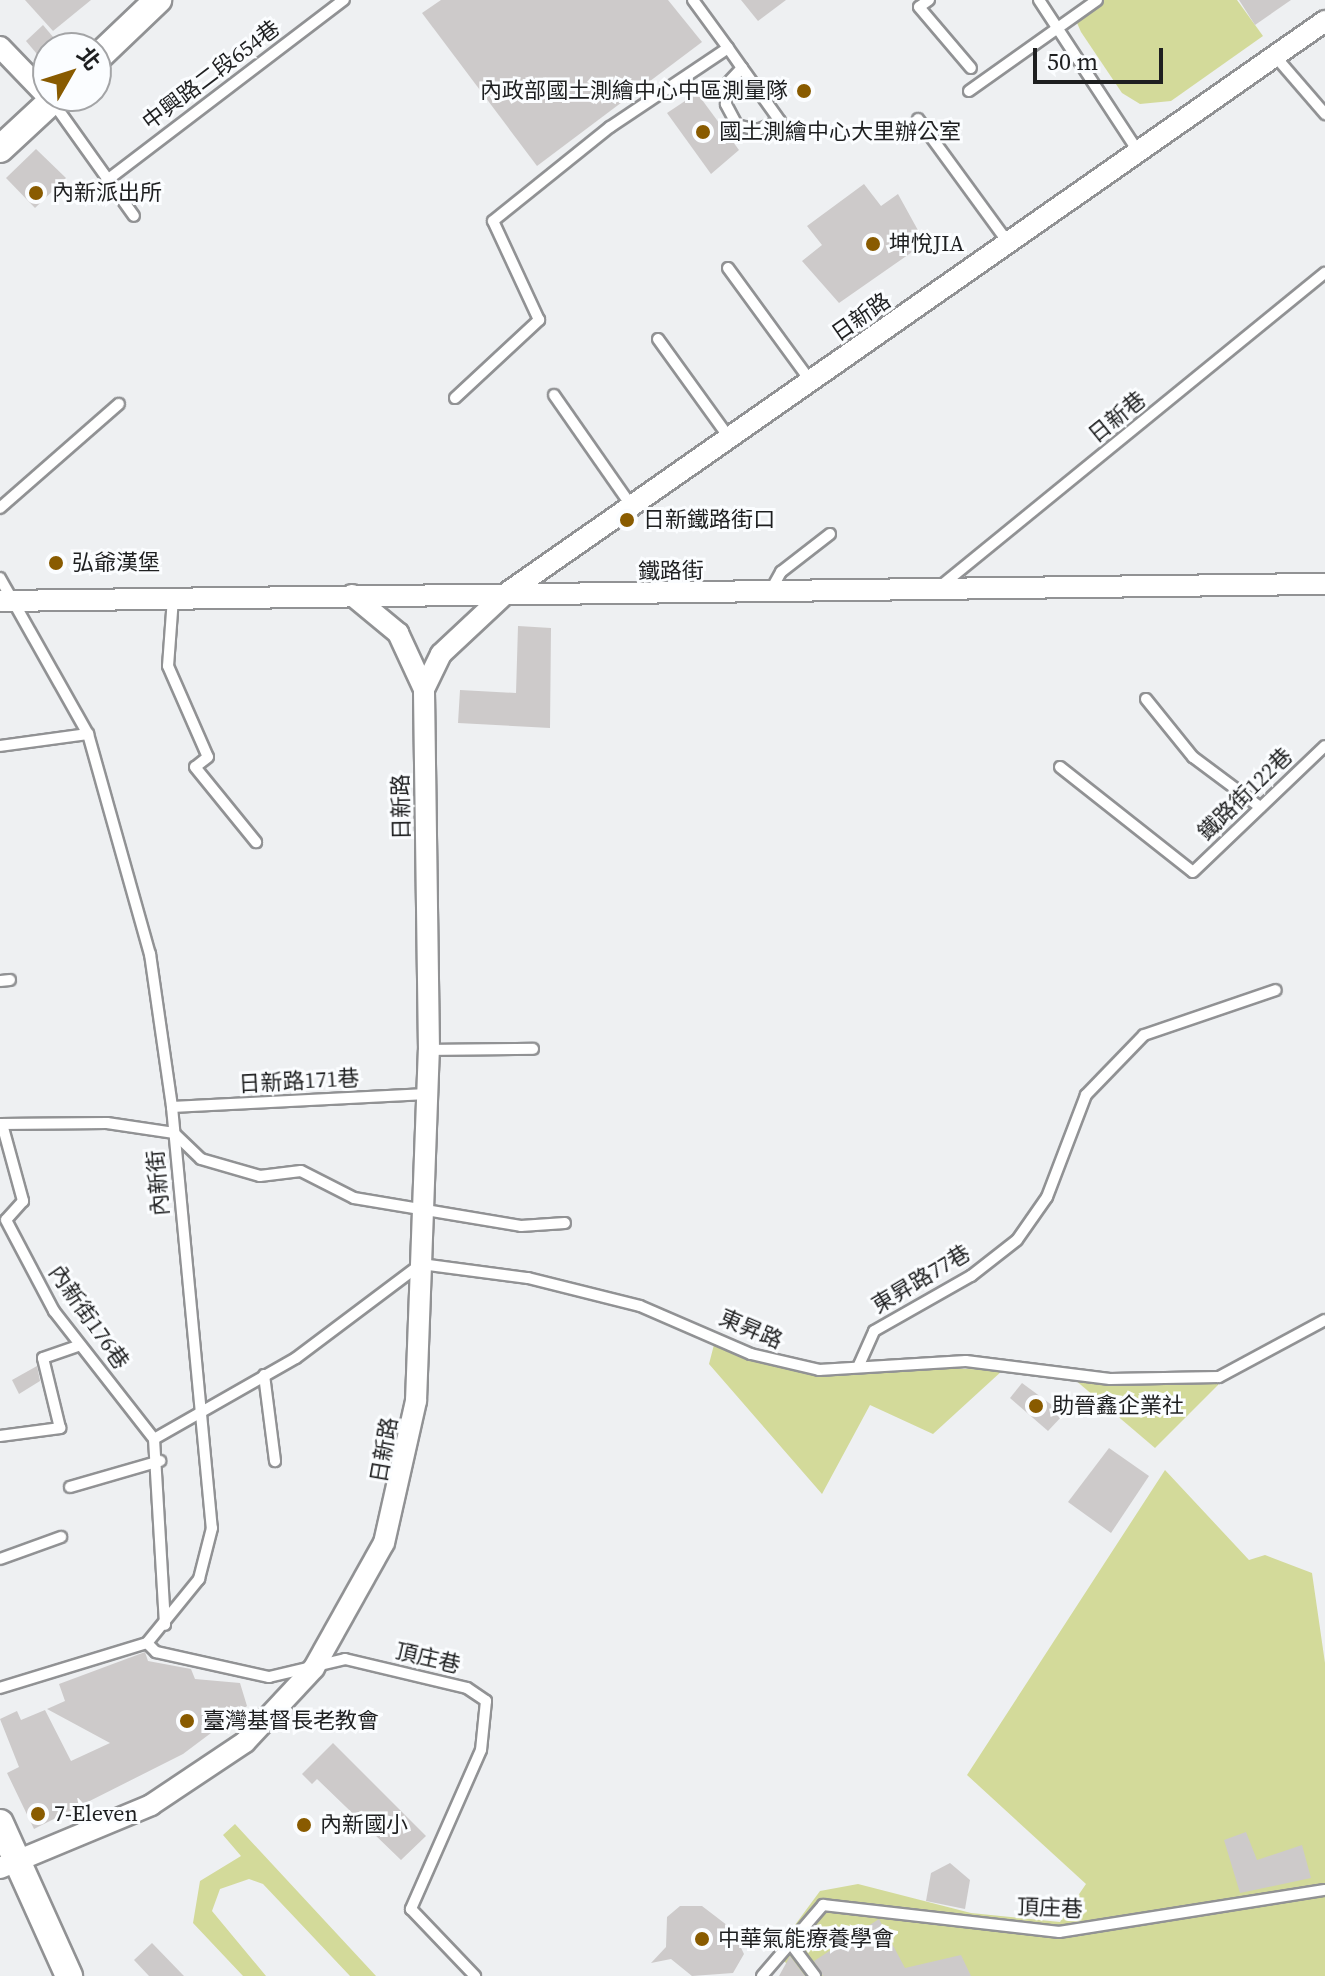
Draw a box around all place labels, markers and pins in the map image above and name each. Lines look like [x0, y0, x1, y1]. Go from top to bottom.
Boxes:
place label: 內政部國土測繪中心中區測量隊 [480, 78, 788, 104]
marker: 內政部國土測繪中心中區測量隊 [795, 82, 813, 100]
place label: 國土測繪中心大里辦公室 [719, 119, 961, 145]
marker: 國土測繪中心大里辦公室 [694, 123, 712, 141]
place label: 內新派出所 [52, 180, 162, 206]
marker: 內新派出所 [27, 184, 45, 202]
place label: 坤悅JIA [889, 231, 964, 257]
marker: 坤悅JIA [864, 235, 882, 253]
place label: 日新鐵路街口 [643, 507, 775, 533]
marker: 日新鐵路街口 [618, 511, 636, 529]
place label: 弘爺漢堡 [72, 550, 160, 576]
marker: 弘爺漢堡 [47, 554, 65, 572]
place label: 助晉鑫企業社 [1052, 1393, 1184, 1419]
marker: 助晉鑫企業社 [1027, 1397, 1045, 1415]
place label: 臺灣基督長老教會 [203, 1708, 379, 1734]
marker: 臺灣基督長老教會 [178, 1712, 196, 1730]
place label: 7-Eleven [54, 1801, 138, 1827]
marker: 7-Eleven [29, 1805, 47, 1823]
place label: 內新國小 [320, 1812, 408, 1838]
marker: 內新國小 [295, 1816, 313, 1834]
place label: 中華氣能療養學會 [718, 1926, 894, 1952]
marker: 中華氣能療養學會 [693, 1930, 711, 1948]

